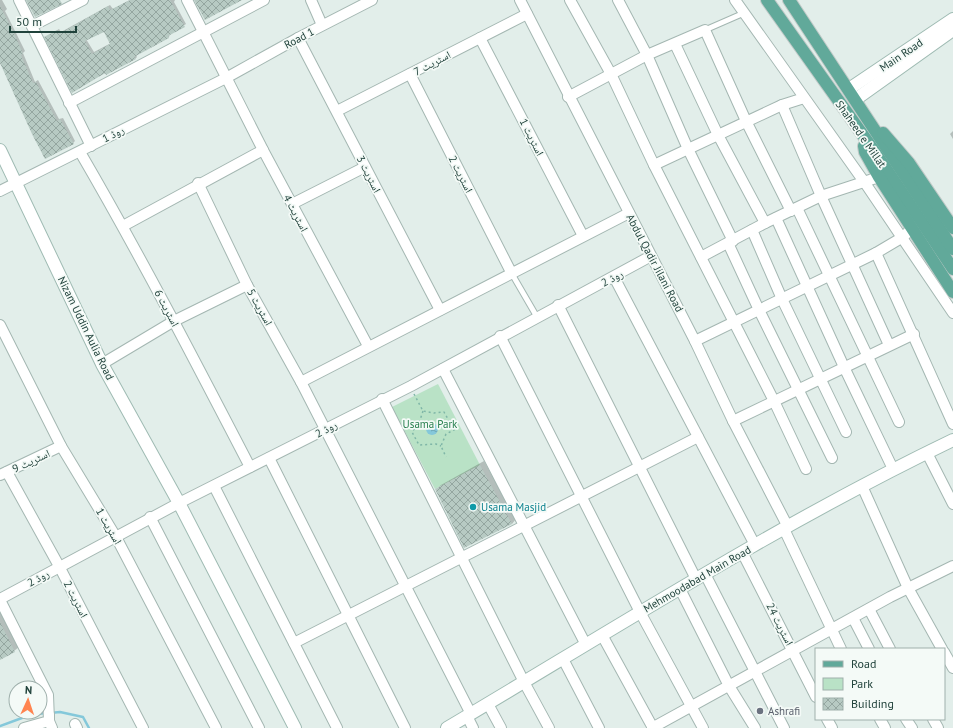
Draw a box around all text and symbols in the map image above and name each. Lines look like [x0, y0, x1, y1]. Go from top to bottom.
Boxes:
scale bar [10, 8, 76, 34]
text: 50 m [16, 14, 42, 29]
street label: Road 1 [281, 24, 317, 52]
street label: Main Road [877, 35, 925, 75]
street label: اسٹریٹ 7 [411, 47, 453, 79]
street label: Shaheed e Millat [833, 98, 890, 171]
street label: اسٹریٹ 1 [517, 116, 547, 158]
street label: روڈ 1 [100, 123, 126, 145]
street label: اسٹریٹ 3 [354, 153, 384, 195]
street label: اسٹریٹ 2 [446, 153, 476, 195]
street label: اسٹریٹ 4 [280, 192, 312, 234]
street label: Abdul Qadir Jilani Road [623, 212, 687, 314]
street label: روڈ 2 [599, 266, 625, 290]
street label: Nizam Uddin Aulia Road [55, 274, 117, 382]
street label: اسٹریٹ 5 [244, 286, 276, 328]
street label: اسٹریٹ 6 [151, 287, 183, 329]
street label: روڈ 2 [313, 417, 339, 441]
park label: Usama Park [403, 417, 458, 431]
street label: اسٹریٹ 9 [10, 446, 52, 476]
place label: Usama Masjid [481, 500, 546, 514]
marker: Usama Masjid [468, 502, 478, 512]
street label: اسٹریٹ 1 [93, 505, 125, 547]
street label: Mehmoodabad Main Road [641, 542, 753, 616]
street label: روڈ 2 [25, 566, 51, 590]
street label: اسٹریٹ 2 [61, 578, 91, 620]
street label: اسٹریٹ 24 [763, 600, 797, 648]
legend [815, 648, 945, 720]
text: Road [851, 656, 876, 671]
text: Park [851, 676, 873, 691]
north arrow [8, 680, 48, 720]
text: N [25, 683, 33, 697]
text: Building [851, 696, 894, 711]
place label: Ashrafi [768, 704, 800, 718]
marker: Ashrafi [755, 706, 765, 716]

